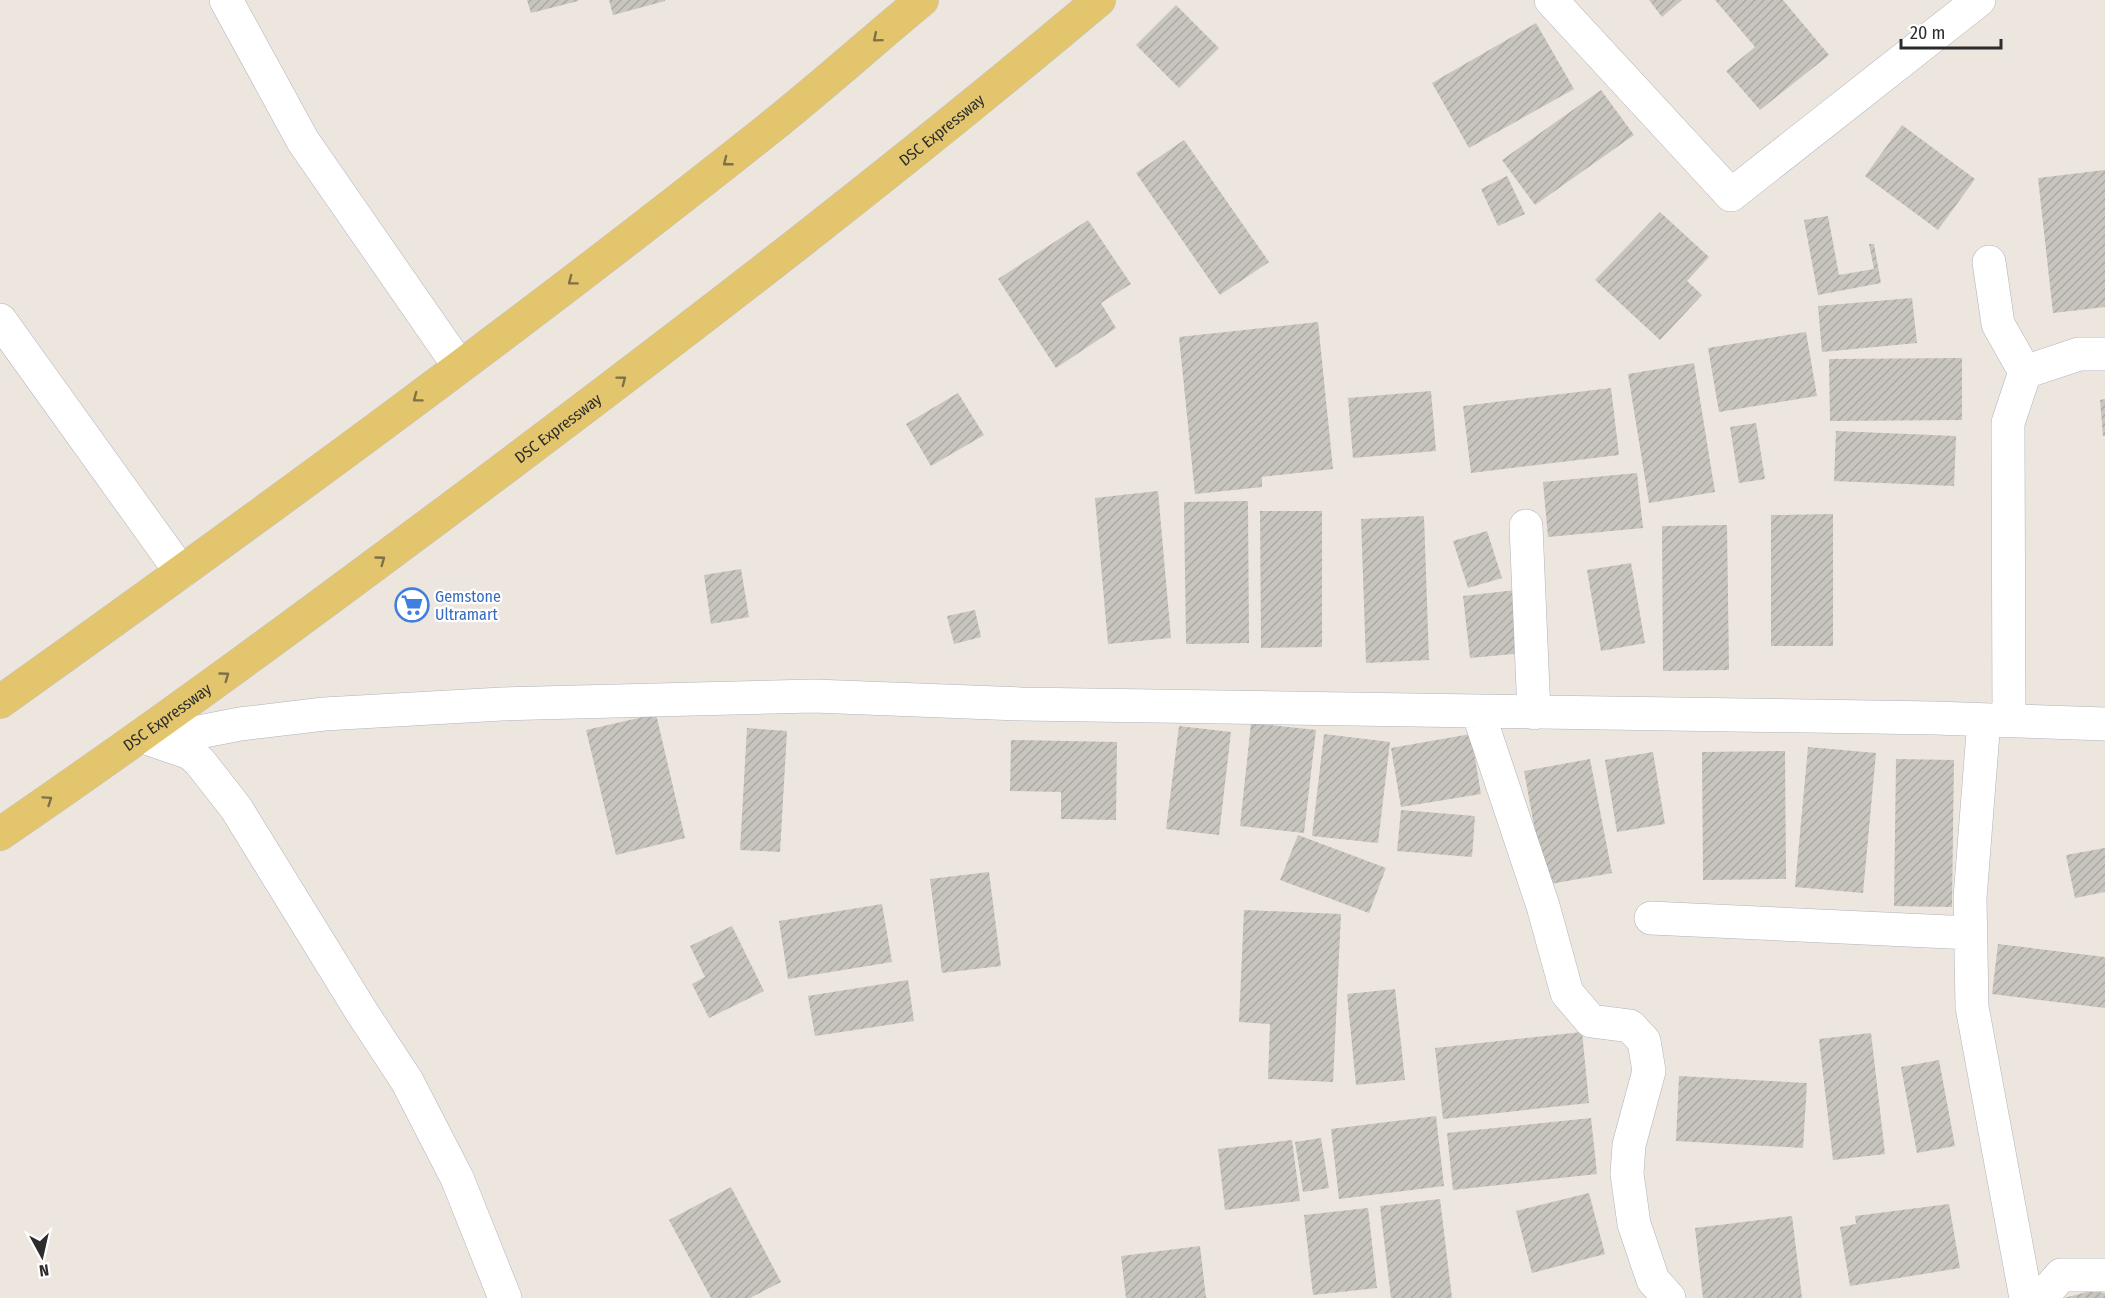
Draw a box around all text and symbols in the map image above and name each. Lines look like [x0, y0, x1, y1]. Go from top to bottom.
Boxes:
scale bar [1901, 12, 2002, 50]
text: 20 m [1910, 22, 1945, 44]
one-way arrow [873, 30, 884, 41]
street label: DSC Expressway [895, 89, 988, 170]
one-way arrow [722, 154, 733, 165]
one-way arrow [568, 273, 579, 284]
one-way arrow [615, 376, 626, 387]
street label: DSC Expressway [511, 389, 606, 467]
one-way arrow [412, 391, 423, 402]
one-way arrow [375, 556, 386, 567]
supermarket icon: Gemstone Ultramart [394, 587, 430, 623]
place label: Gemstone Ultramart [435, 587, 501, 624]
one-way arrow [218, 672, 229, 683]
street label: DSC Expressway [119, 678, 215, 755]
one-way arrow [42, 797, 53, 808]
north arrow [12, 1226, 72, 1286]
text: N [38, 1260, 50, 1280]

